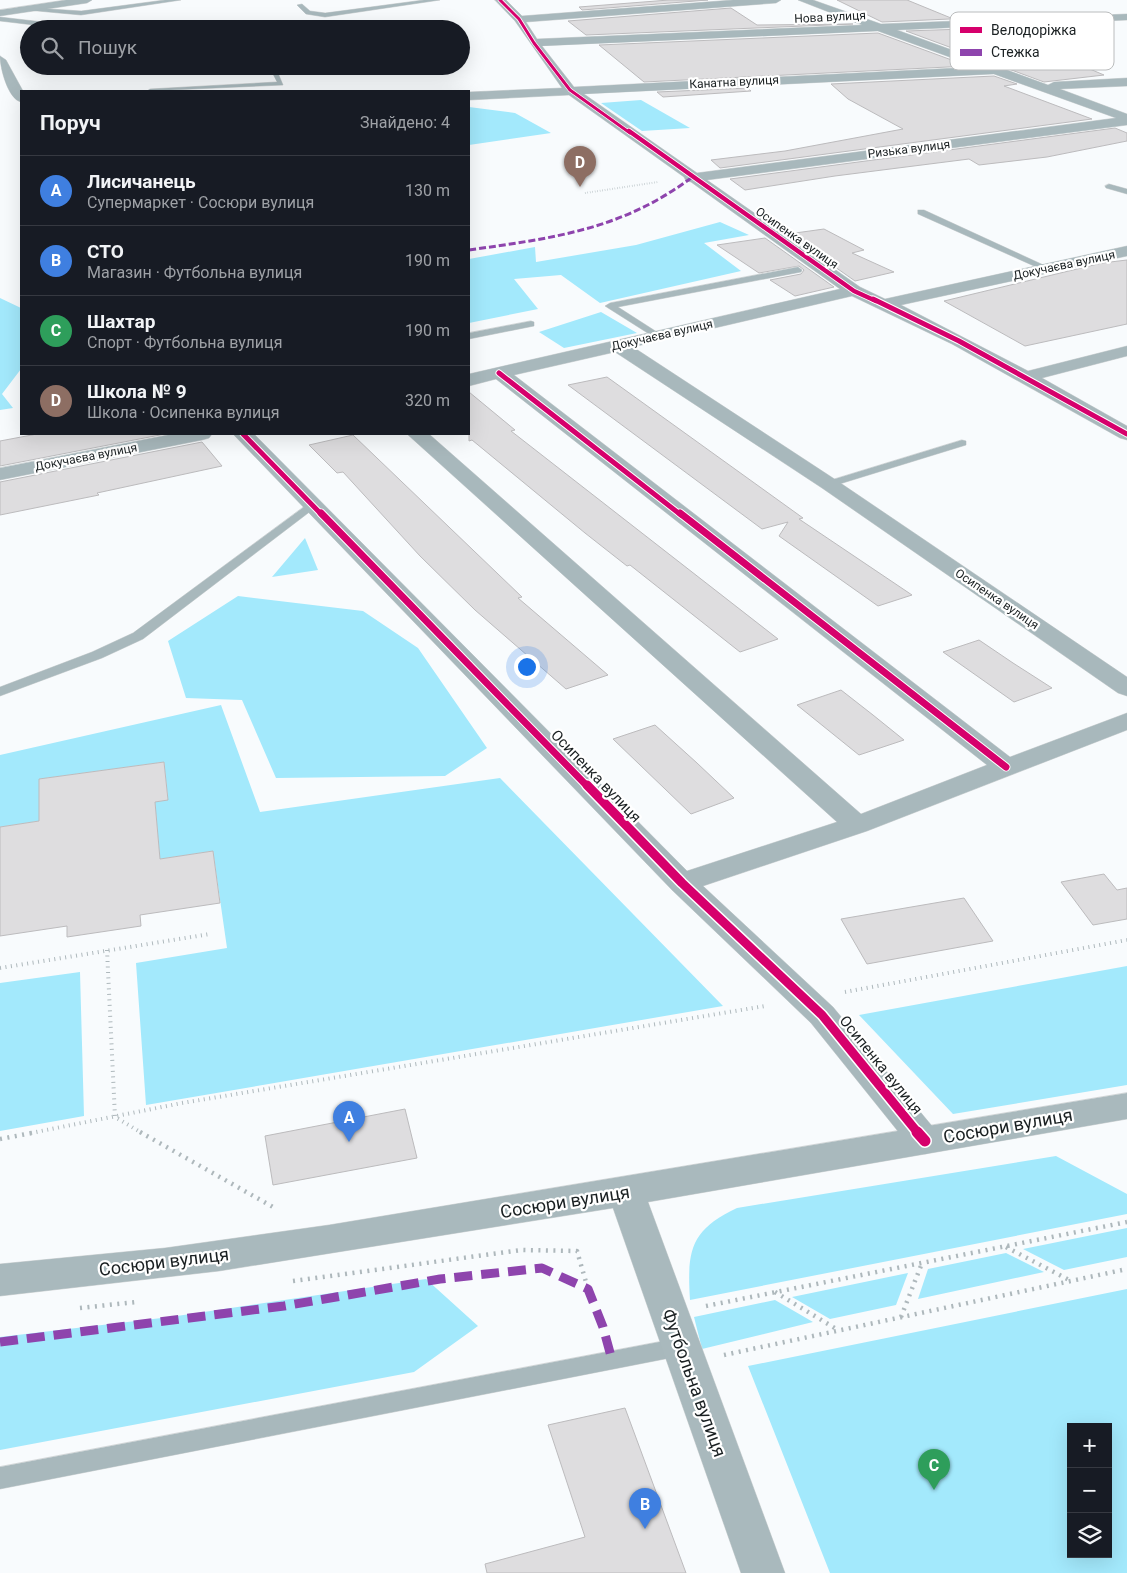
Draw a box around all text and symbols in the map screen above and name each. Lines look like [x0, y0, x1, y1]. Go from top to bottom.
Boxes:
street label: Нова вулиця [794, 8, 866, 26]
legend [950, 12, 1114, 70]
search box [20, 20, 470, 75]
text: Велодоріжка [991, 22, 1076, 38]
icon: search [38, 34, 66, 62]
text: Пошук [78, 36, 137, 59]
text: Стежка [991, 44, 1040, 60]
street label: Канатна вулиця [689, 73, 779, 91]
text: Поруч [40, 111, 101, 135]
text: Знайдено: 4 [360, 113, 450, 132]
street label: Ризька вулиця [867, 137, 951, 161]
pin: D [564, 146, 596, 187]
text: Лисичанець [87, 170, 196, 193]
text: A [51, 181, 61, 200]
text: 130 m [405, 181, 450, 200]
text: Супермаркет · Сосюри вулиця [87, 193, 314, 212]
street label: Осипенка вулиця [753, 204, 841, 272]
text: СТО [87, 240, 124, 263]
street label: Докучаєва вулиця [1012, 247, 1116, 283]
text: B [51, 251, 61, 270]
text: 190 m [405, 251, 450, 270]
text: Магазин · Футбольна вулиця [87, 263, 302, 282]
text: Шахтар [87, 310, 155, 333]
street label: Докучаєва вулиця [610, 317, 714, 353]
text: C [51, 321, 61, 340]
text: 190 m [405, 321, 450, 340]
text: Спорт · Футбольна вулиця [87, 333, 282, 352]
text: Школа № 9 [87, 380, 187, 403]
text: D [51, 391, 61, 410]
text: 320 m [405, 391, 450, 410]
text: Школа · Осипенка вулиця [87, 403, 280, 422]
street label: Докучаєва вулиця [34, 440, 138, 474]
street label: Осипенка вулиця [953, 566, 1041, 632]
your location [514, 654, 540, 680]
street label: Осипенка вулиця [547, 726, 645, 826]
street label: Осипенка вулиця [836, 1012, 926, 1118]
pin: A [333, 1101, 365, 1142]
street label: Сосюри вулиця [942, 1104, 1074, 1147]
street label: Сосюри вулиця [499, 1181, 631, 1222]
street label: Сосюри вулиця [98, 1243, 230, 1280]
street label: Футбольна вулиця [658, 1306, 731, 1460]
map controls [1067, 1423, 1112, 1558]
button: + [1067, 1423, 1112, 1468]
pin: C [918, 1449, 950, 1490]
button: − [1067, 1468, 1112, 1513]
pin: B [629, 1488, 661, 1529]
button: layers [1067, 1513, 1112, 1558]

